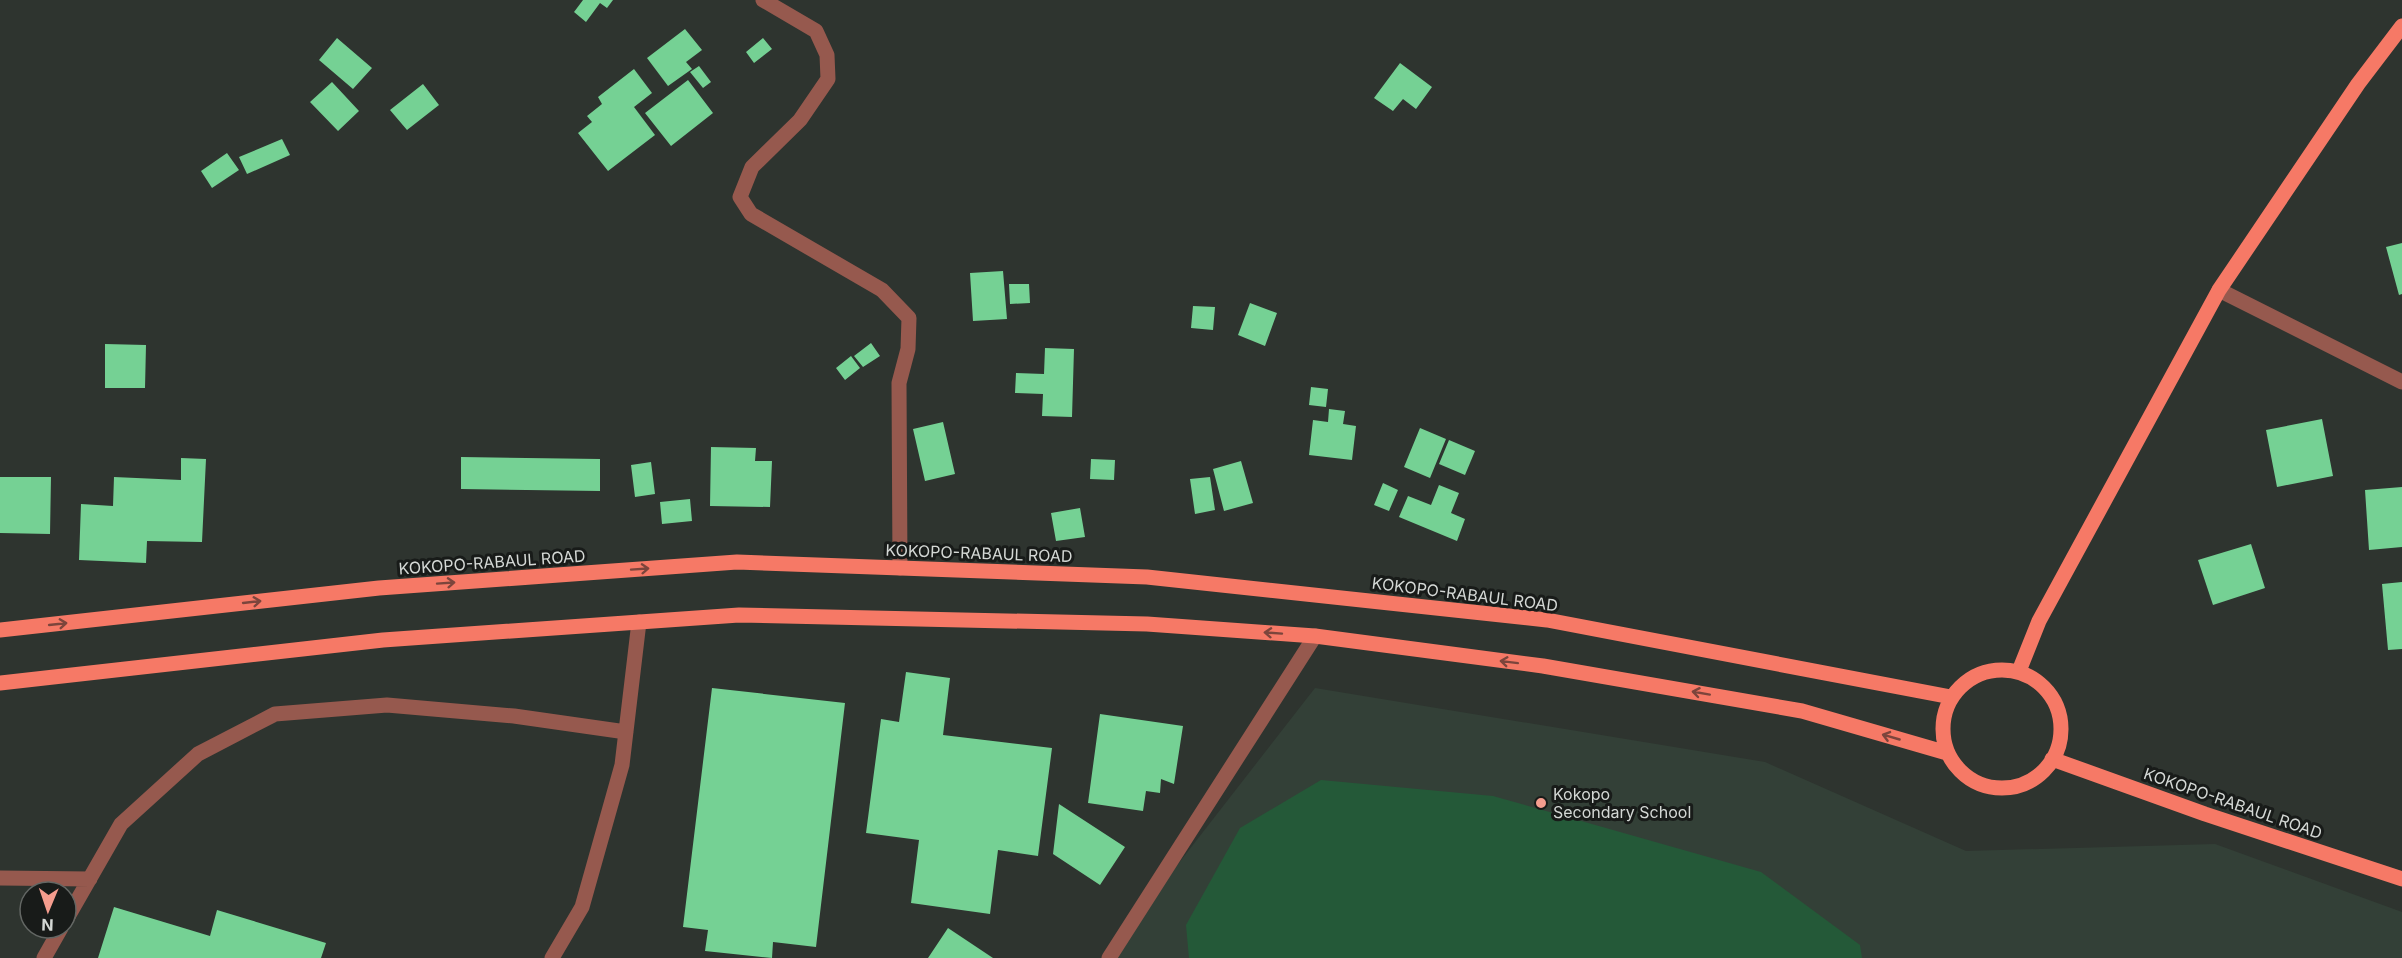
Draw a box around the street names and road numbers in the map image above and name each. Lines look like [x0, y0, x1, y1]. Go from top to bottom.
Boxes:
street label: KOKOPO-RABAUL ROAD [885, 540, 1073, 566]
street label: KOKOPO-RABAUL ROAD [398, 545, 586, 579]
street label: KOKOPO-RABAUL ROAD [1371, 573, 1559, 615]
street label: KOKOPO-RABAUL ROAD [2141, 763, 2325, 843]

